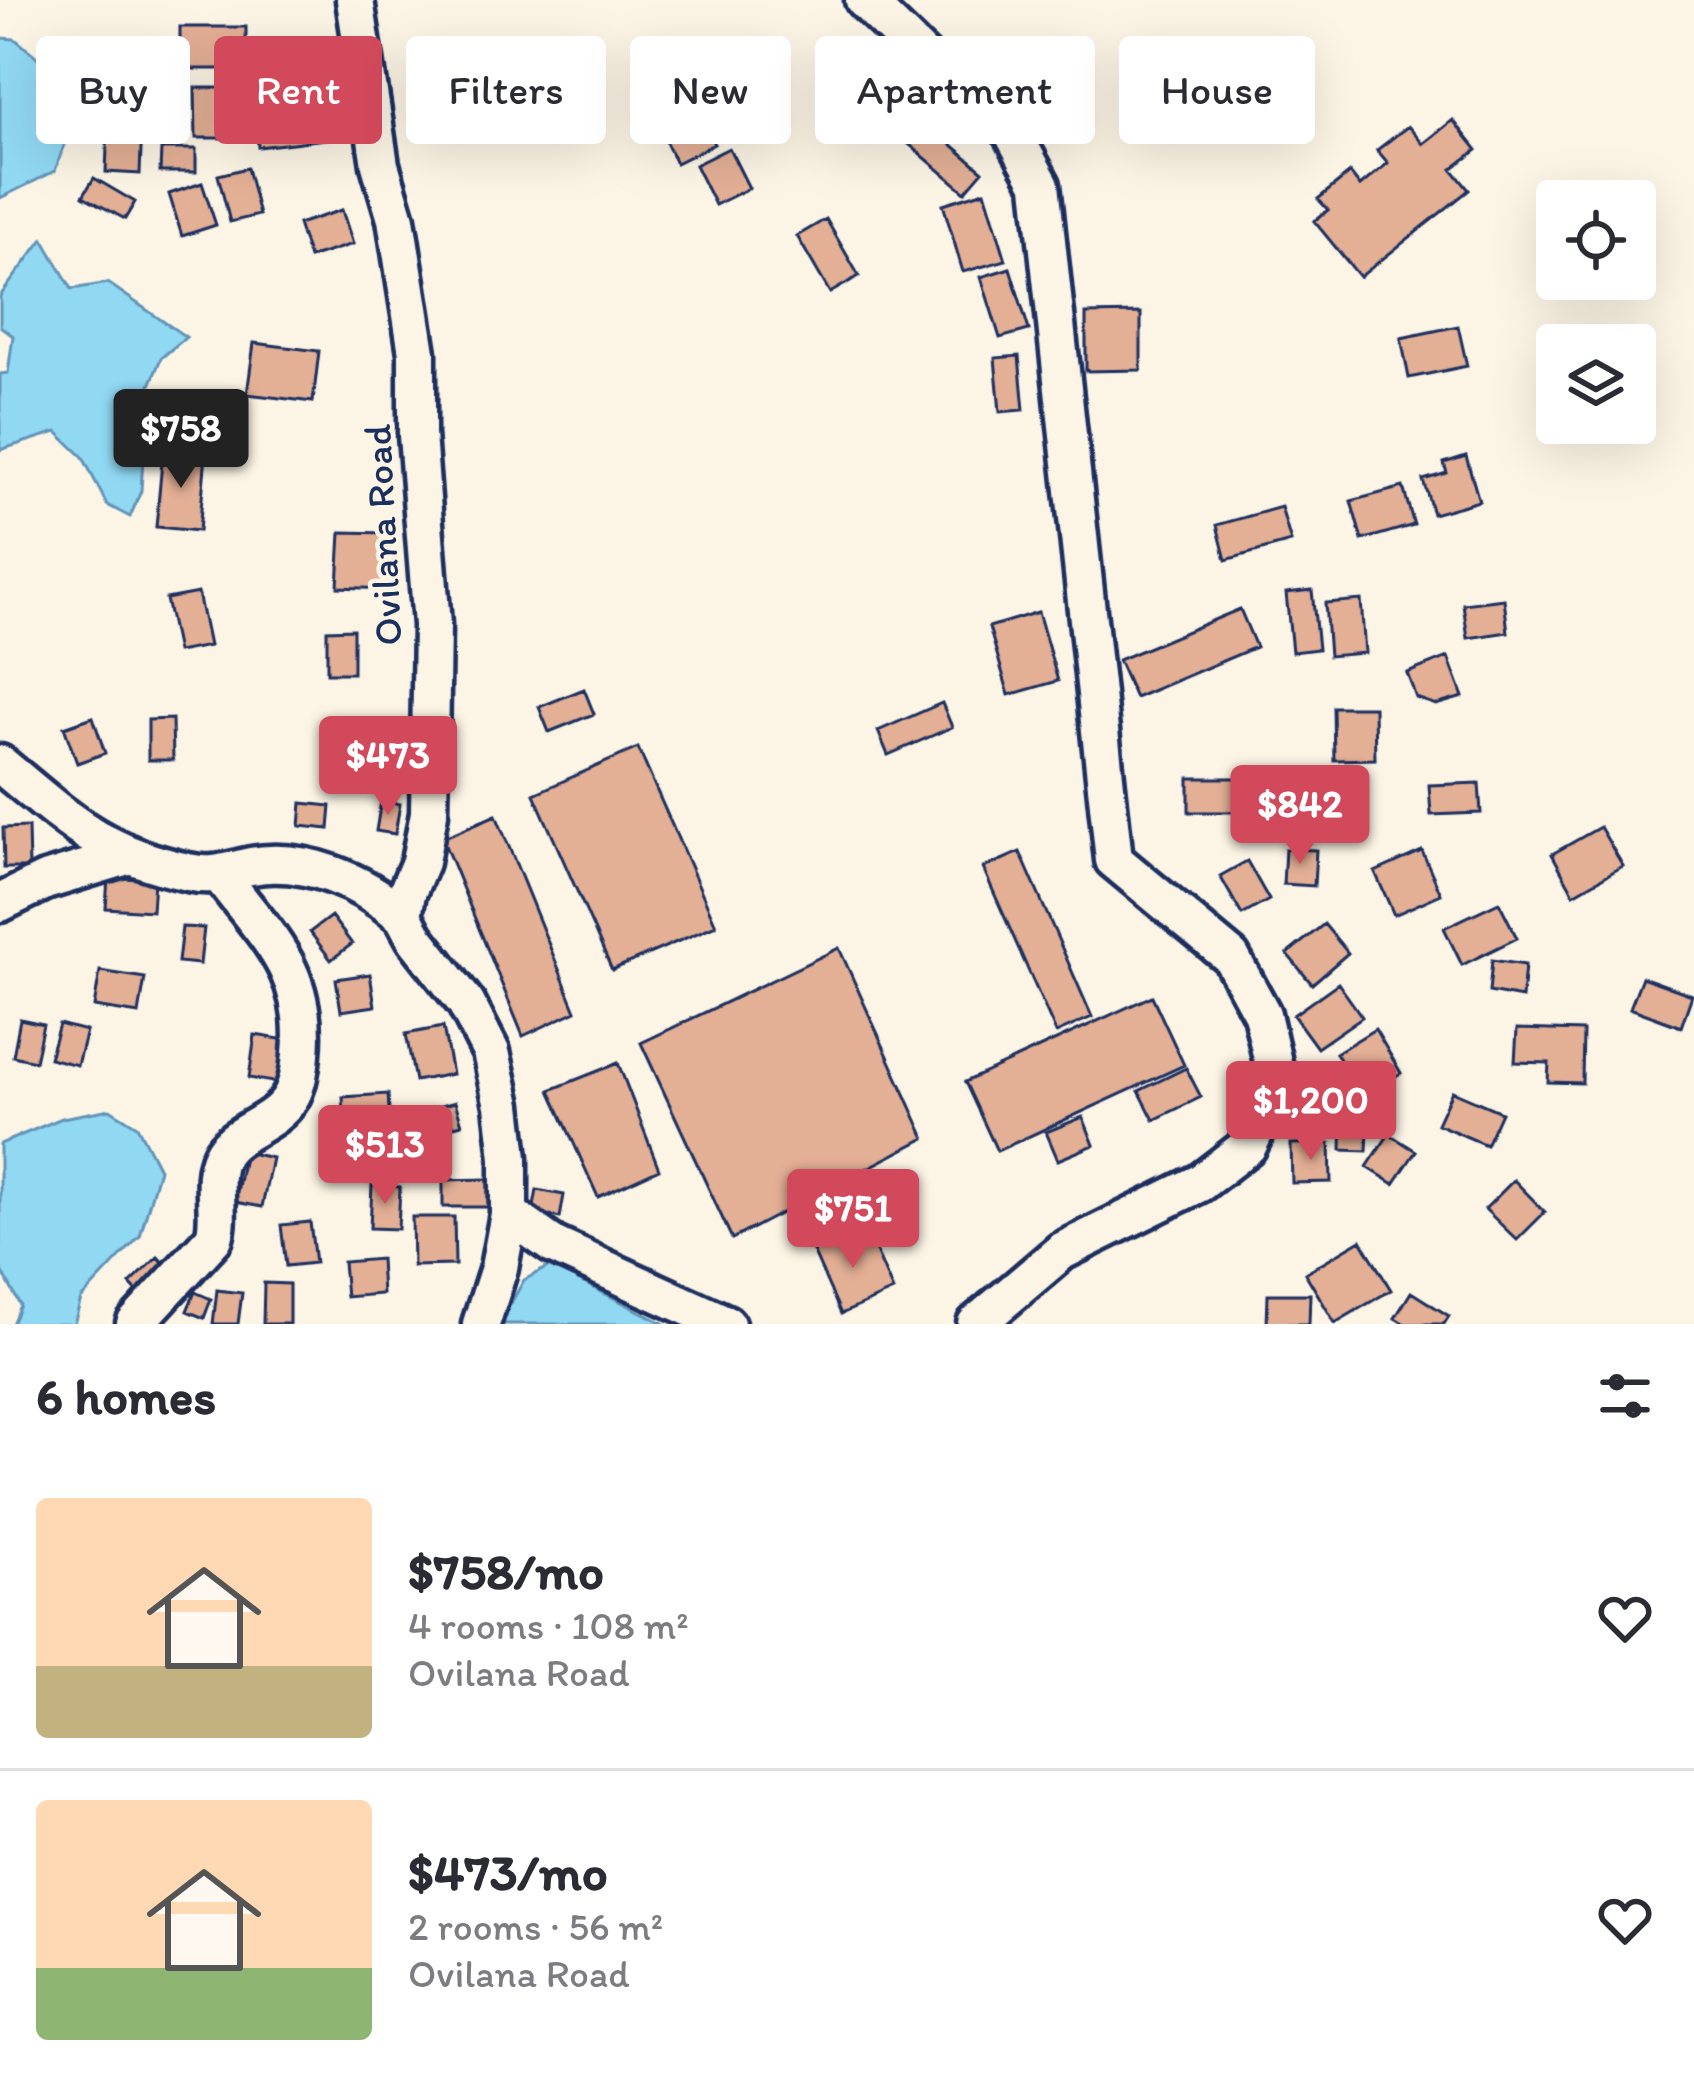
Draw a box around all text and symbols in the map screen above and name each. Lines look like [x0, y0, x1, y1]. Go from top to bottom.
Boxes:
chip: Buy [36, 36, 190, 144]
chip: Rent [214, 36, 382, 144]
chip: Filters [406, 36, 606, 144]
chip: New [630, 36, 791, 144]
chip: Apartment [815, 36, 1095, 144]
chip: House [1119, 36, 1315, 144]
map controls [1536, 180, 1656, 444]
button: locate [1536, 180, 1656, 300]
button: layers [1536, 324, 1656, 444]
pin: $758 [110, 389, 252, 491]
text: $758 [141, 404, 221, 451]
street label: Ovilana Road [353, 423, 412, 647]
pin: $473 [317, 716, 459, 818]
text: $473 [346, 731, 430, 778]
pin: $842 [1229, 765, 1371, 867]
text: $842 [1257, 780, 1343, 827]
pin: $1,200 [1213, 1061, 1409, 1163]
text: $1,200 [1253, 1076, 1369, 1123]
pin: $513 [314, 1105, 456, 1207]
text: $513 [345, 1120, 425, 1167]
pin: $751 [782, 1169, 924, 1271]
text: $751 [814, 1184, 892, 1231]
icon: filters [1592, 1363, 1658, 1429]
text: 6 homes [36, 1366, 216, 1427]
text: $758/mo [408, 1541, 604, 1602]
icon: home [132, 1546, 276, 1690]
icon: heart [1592, 1585, 1658, 1651]
text: 4 rooms · 108 m² [408, 1602, 689, 1649]
text: Ovilana Road [408, 1649, 630, 1696]
text: $473/mo [408, 1842, 608, 1903]
icon: home [132, 1848, 276, 1992]
icon: heart [1592, 1887, 1658, 1953]
text: 2 rooms · 56 m² [408, 1903, 663, 1950]
text: Ovilana Road [408, 1950, 630, 1997]

